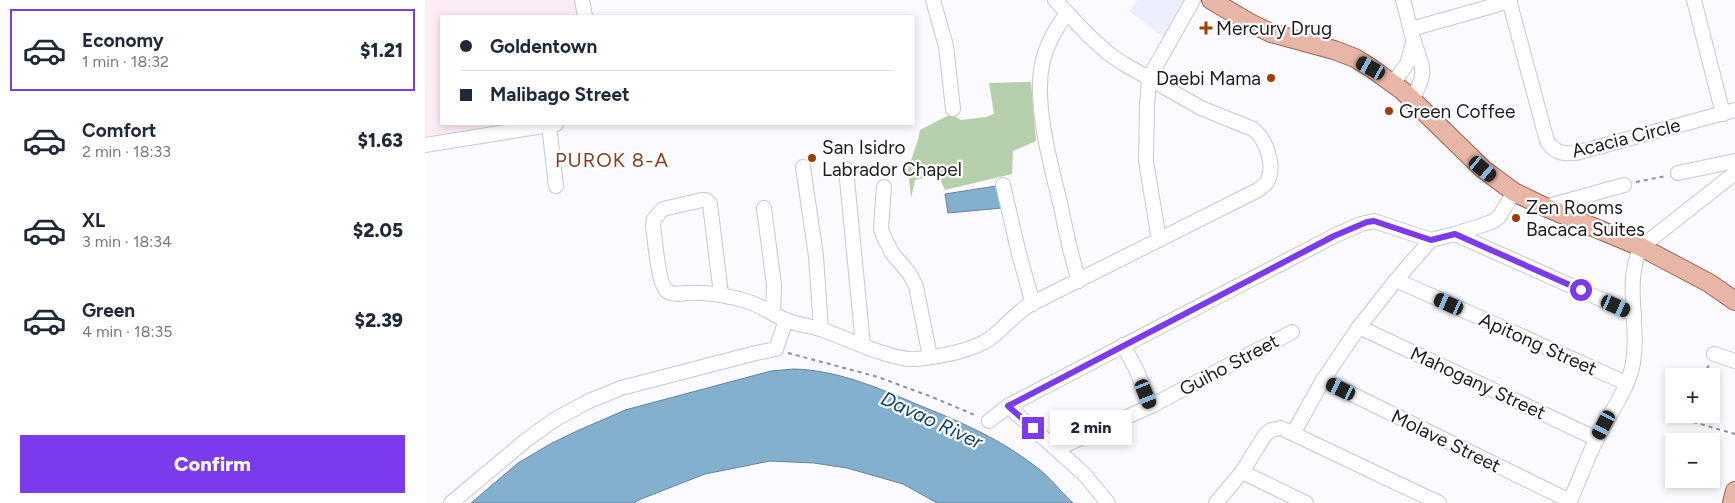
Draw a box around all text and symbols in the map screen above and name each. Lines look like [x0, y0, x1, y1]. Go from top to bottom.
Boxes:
place label: Mercury Drug [1216, 17, 1332, 40]
marker: Mercury Drug [1200, 22, 1212, 34]
icon: car [22, 28, 67, 73]
text: Economy [82, 29, 164, 52]
text: Goldentown [490, 35, 597, 58]
text: $1.21 [360, 39, 403, 62]
text: 1 min · 18:32 [82, 52, 169, 71]
car [1354, 54, 1387, 82]
place label: Daebi Mama [1156, 67, 1261, 90]
marker: Daebi Mama [1265, 72, 1277, 84]
text: Malibago Street [490, 83, 630, 106]
place label: Green Coffee [1399, 100, 1515, 123]
marker: Green Coffee [1383, 105, 1395, 117]
street label: Acacia Circle [1569, 113, 1683, 163]
icon: car [22, 118, 67, 163]
text: Comfort [82, 119, 157, 142]
text: $1.63 [358, 129, 403, 152]
place label: San Isidro Labrador Chapel [822, 136, 962, 181]
text: 2 min · 18:33 [82, 142, 171, 161]
district label: PUROK 8-A [555, 148, 669, 172]
marker: San Isidro Labrador Chapel [806, 152, 818, 164]
car [1466, 154, 1499, 184]
place label: Zen Rooms Bacaca Suites [1526, 196, 1645, 241]
icon: car [22, 208, 67, 253]
text: XL [82, 209, 105, 232]
marker: Zen Rooms Bacaca Suites [1510, 212, 1522, 224]
text: $2.05 [353, 219, 403, 242]
text: 3 min · 18:34 [82, 232, 172, 251]
route start [1570, 279, 1592, 301]
car [1432, 291, 1465, 317]
car [1599, 293, 1632, 319]
icon: car [22, 298, 67, 343]
text: Green [82, 299, 135, 322]
street label: Apitong Street [1476, 308, 1600, 380]
text: $2.39 [355, 309, 403, 332]
text: 4 min · 18:35 [82, 322, 173, 341]
street label: Guiho Street [1175, 329, 1283, 401]
street label: Mahogany Street [1407, 342, 1549, 424]
map controls [1665, 368, 1720, 488]
button: + [1665, 368, 1720, 423]
car [1324, 376, 1357, 402]
car [1133, 377, 1158, 411]
water label: Davao River [877, 386, 988, 454]
street label: Molave Street [1388, 405, 1504, 477]
car [1590, 408, 1617, 442]
callout: 2 min [1051, 410, 1133, 446]
route end [1022, 417, 1044, 439]
text: 2 min [1071, 418, 1111, 437]
button: − [1665, 433, 1720, 488]
button: Confirm [20, 435, 405, 493]

